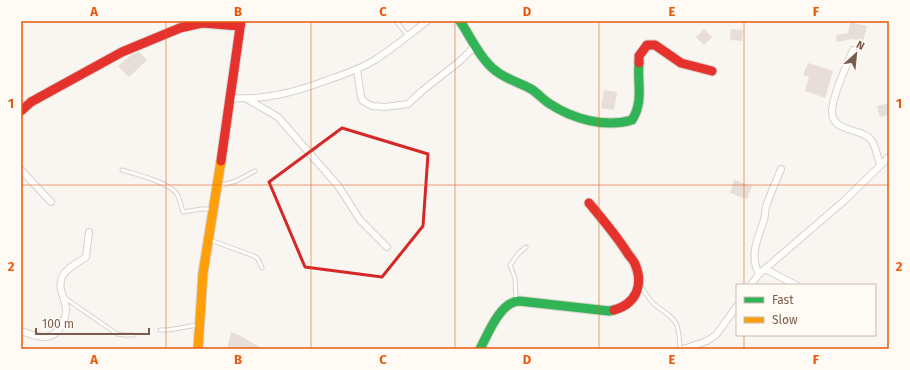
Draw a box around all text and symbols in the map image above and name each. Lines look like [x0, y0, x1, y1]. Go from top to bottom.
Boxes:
text: A [89, 4, 98, 19]
text: B [234, 4, 242, 19]
text: C [379, 4, 387, 19]
text: D [523, 4, 532, 19]
text: E [669, 4, 676, 19]
text: F [813, 4, 820, 19]
north arrow [836, 34, 876, 74]
text: N [854, 38, 867, 53]
text: 1 [8, 96, 14, 111]
text: 1 [896, 96, 902, 111]
text: 2 [8, 259, 15, 274]
text: 2 [896, 259, 903, 274]
legend [736, 284, 876, 336]
text: Fast [772, 293, 794, 307]
scale bar [36, 310, 149, 336]
text: Slow [772, 313, 798, 327]
text: 100 m [42, 317, 74, 331]
text: A [89, 352, 98, 367]
text: B [234, 352, 242, 367]
text: C [379, 352, 387, 367]
text: D [523, 352, 532, 367]
text: E [669, 352, 676, 367]
text: F [813, 352, 820, 367]

